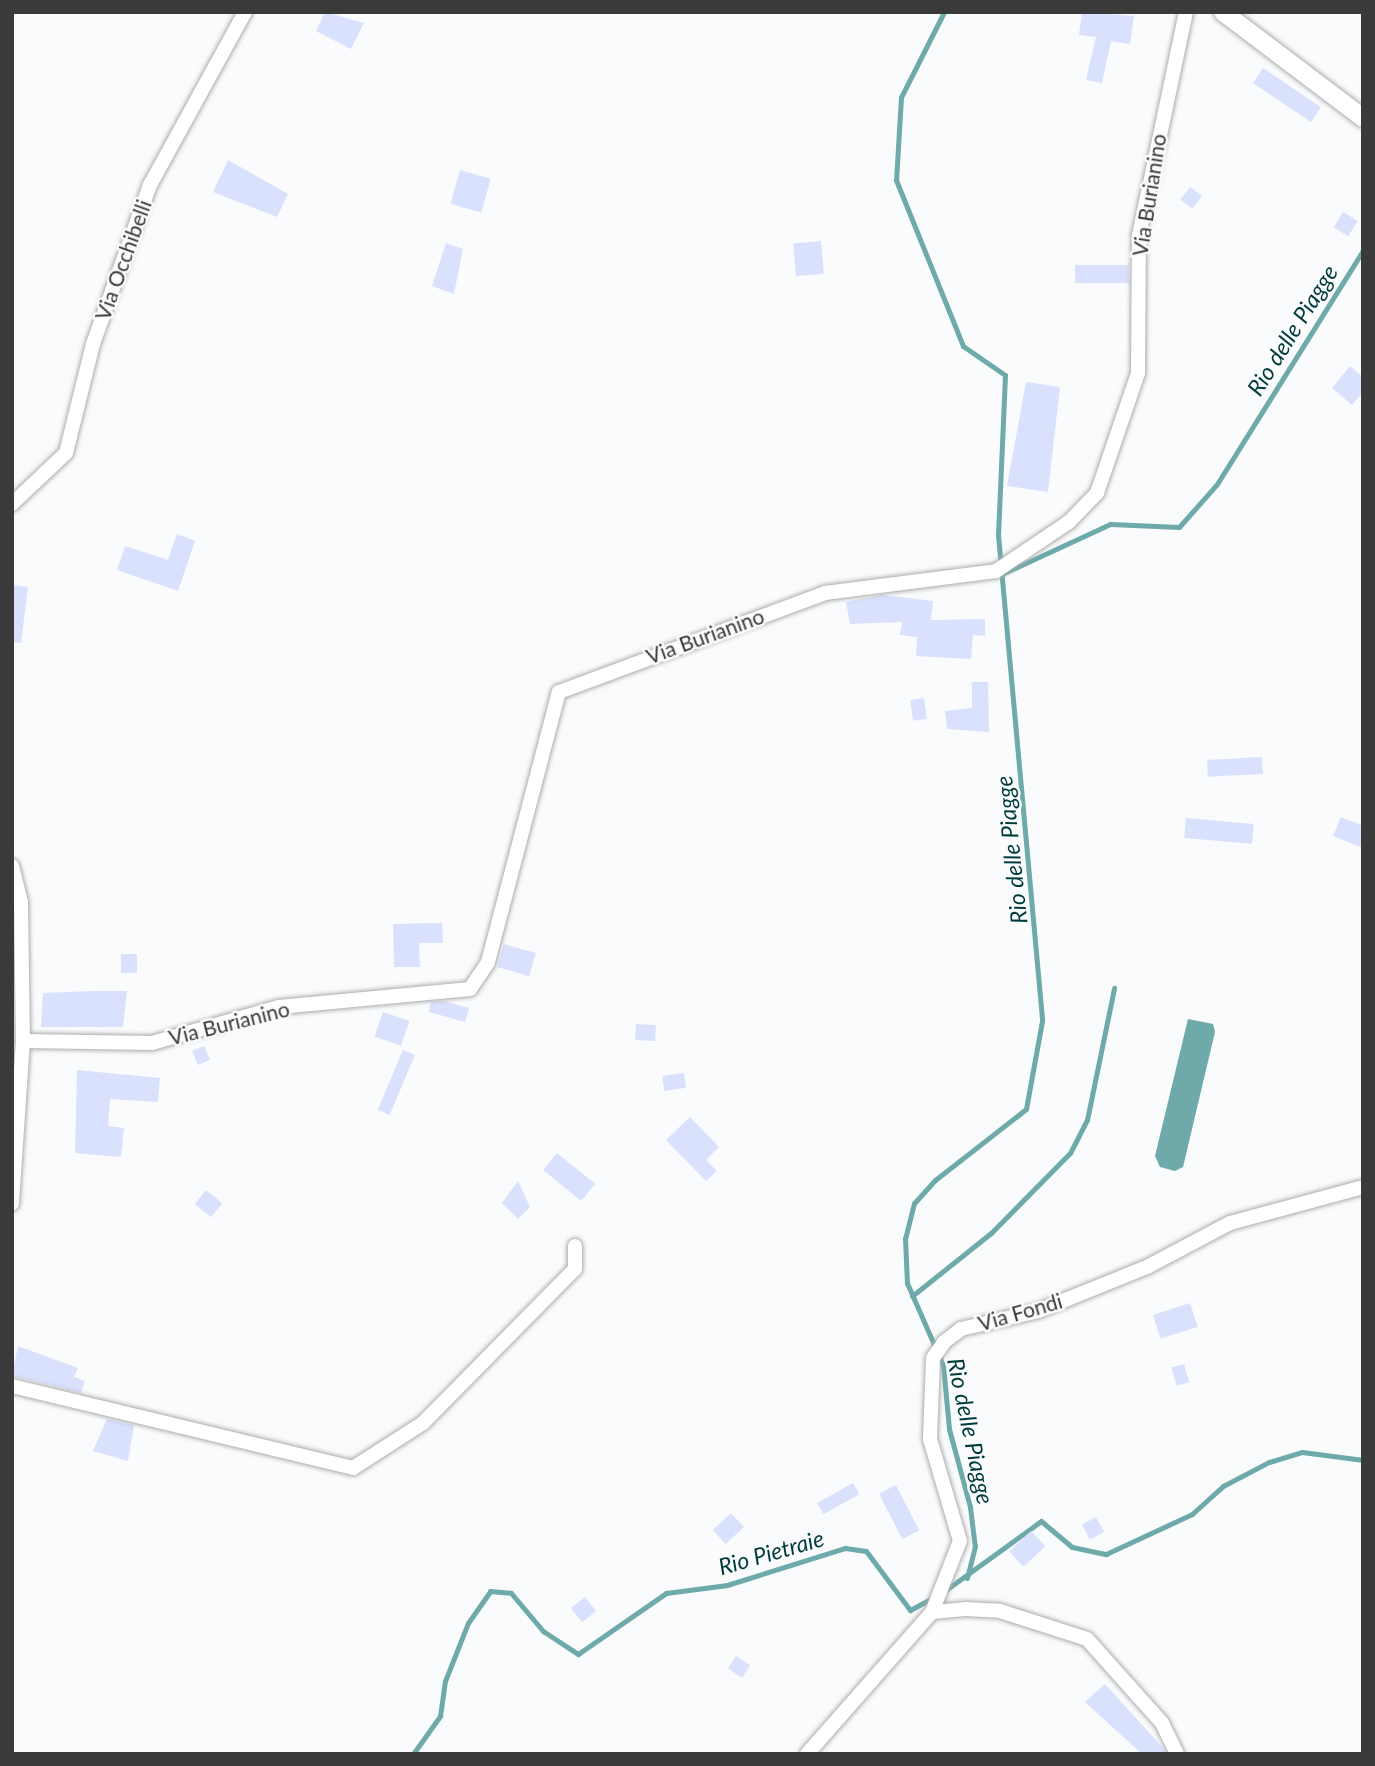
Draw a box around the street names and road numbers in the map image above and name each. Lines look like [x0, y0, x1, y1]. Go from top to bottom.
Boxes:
street label: Via Burianino [1127, 132, 1171, 258]
street label: Via Occhibelli [90, 196, 156, 324]
street label: Via Burianino [643, 603, 767, 669]
street label: Via Burianino [166, 996, 292, 1050]
street label: Via Fondi [975, 1288, 1065, 1336]

